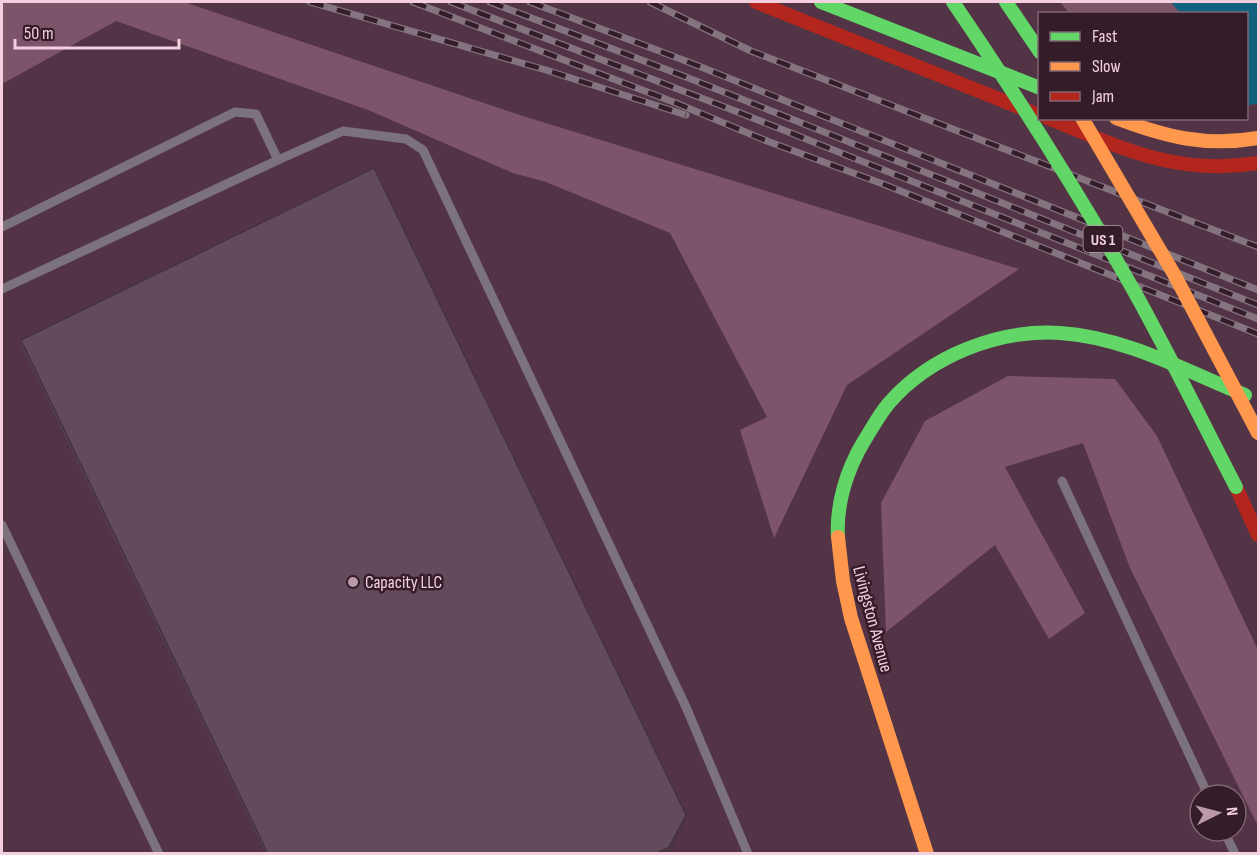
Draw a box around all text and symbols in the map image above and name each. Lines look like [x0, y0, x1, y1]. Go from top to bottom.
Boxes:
scale bar [15, 12, 178, 50]
legend [1038, 12, 1248, 120]
text: 50 m [24, 23, 54, 44]
text: Fast [1092, 26, 1118, 47]
text: Slow [1092, 56, 1121, 77]
text: Jam [1091, 86, 1114, 107]
road number: US 1 [1084, 226, 1122, 252]
street label: Livingston Avenue [848, 564, 897, 675]
place label: Capacity LLC [365, 572, 442, 593]
marker: Capacity LLC [346, 575, 360, 589]
north arrow [1188, 783, 1248, 843]
text: N [1222, 806, 1241, 817]

